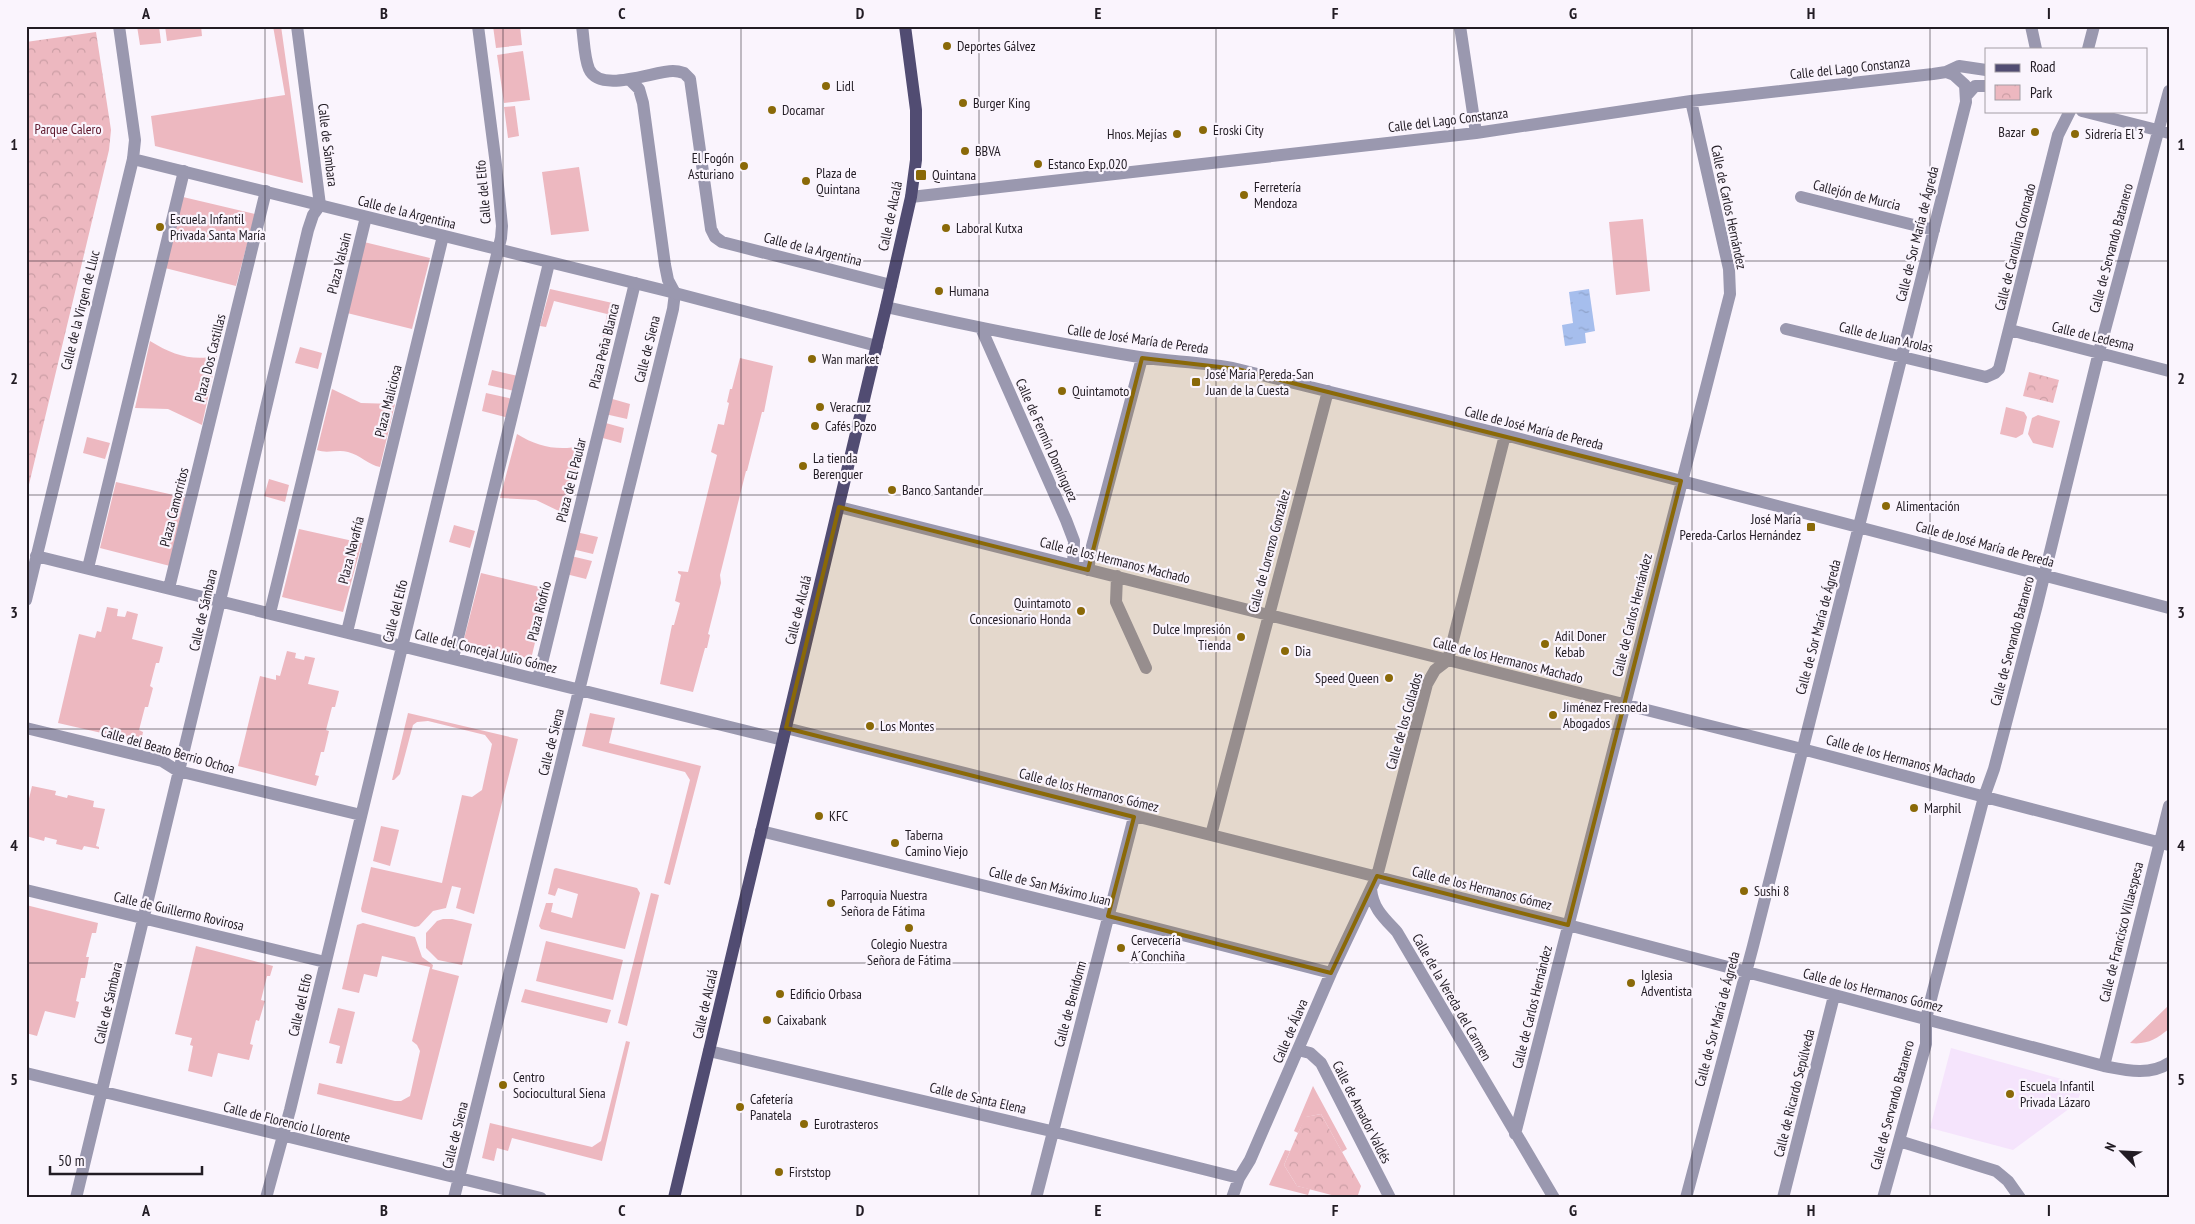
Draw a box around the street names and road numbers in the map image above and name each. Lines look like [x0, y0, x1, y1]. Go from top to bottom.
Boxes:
street label: Calle del Lago Constanza [1789, 53, 1911, 83]
street label: Calle de Sámbara [314, 102, 342, 188]
street label: Calle del Lago Constanza [1387, 104, 1509, 136]
street label: Calle de Carlos Hernández [1707, 143, 1751, 271]
street label: Calle del Elfo [471, 159, 495, 225]
street label: Calle de Sor María de Ágreda [1891, 164, 1943, 304]
street label: Callejón de Murcia [1811, 175, 1903, 215]
street label: Calle de Alcalá [874, 179, 906, 253]
street label: Calle de Servando Batanero [2085, 181, 2137, 315]
street label: Calle de Carolina Coronado [1990, 182, 2040, 312]
street label: Calle de la Argentina [356, 191, 458, 233]
street label: Calle de la Argentina [762, 228, 864, 270]
street label: Plaza Valsaín [323, 230, 355, 296]
street label: Calle de la Virgen de Lluc [56, 248, 104, 372]
street label: Plaza Peña Blanca [585, 301, 623, 391]
street label: Plaza Dos Castillas [190, 312, 230, 404]
street label: Calle de Siena [630, 314, 664, 384]
street label: Calle de Juan Arolas [1837, 317, 1935, 357]
street label: Calle de Ledesma [2050, 317, 2136, 355]
street label: Calle de José María de Pereda [1066, 320, 1210, 358]
street label: Plaza Maliciosa [370, 363, 406, 439]
street label: Calle de Fermín Domínguez [1012, 376, 1082, 504]
street label: Calle de José María de Pereda [1463, 402, 1605, 454]
street label: Plaza de El Paular [552, 436, 590, 524]
street label: Plaza Camorritos [155, 465, 193, 548]
street label: Calle de Lorenzo González [1244, 488, 1294, 614]
street label: Plaza Navafría [334, 514, 368, 586]
street label: Calle de José María de Pereda [1914, 517, 2056, 571]
street label: Calle de los Hermanos Machado [1038, 533, 1192, 587]
street label: Calle de Carlos Hernández [1608, 552, 1656, 678]
street label: Calle de Sor María de Ágreda [1791, 558, 1845, 696]
street label: Calle de Sámbara [185, 567, 221, 653]
street label: Calle de Alcalá [781, 573, 815, 647]
street label: Calle de Servando Batanero [1986, 574, 2038, 708]
street label: Calle del Elfo [379, 578, 411, 644]
street label: Plaza Riofrío [523, 579, 555, 643]
street label: Calle del Concejal Julio Gómez [413, 625, 559, 677]
street label: Calle de los Hermanos Machado [1431, 633, 1585, 687]
street label: Calle de los Collados [1382, 670, 1427, 772]
street label: Calle de Siena [534, 707, 568, 777]
street label: Calle del Beato Berrio Ochoa [99, 722, 237, 778]
street label: Calle de los Hermanos Machado [1824, 730, 1978, 788]
street label: Calle de los Hermanos Gómez [1017, 764, 1161, 816]
street label: Calle de Francisco Villaespesa [2095, 860, 2147, 1004]
street label: Calle de San Máximo Juan [987, 862, 1113, 910]
street label: Calle de los Hermanos Gómez [1410, 862, 1554, 914]
street label: Calle de Guillermo Rovirosa [112, 887, 246, 935]
street label: Calle de la Vereda del Carmen [1408, 930, 1496, 1064]
street label: Calle de Carlos Hernández [1508, 944, 1556, 1070]
street label: Calle de Sor María de Ágreda [1690, 950, 1744, 1088]
street label: Calle de Benidorm [1050, 959, 1090, 1049]
street label: Calle de Sámbara [90, 960, 126, 1046]
street label: Calle de los Hermanos Gómez [1801, 964, 1945, 1016]
street label: Calle de Alcalá [688, 967, 722, 1041]
street label: Calle del Elfo [284, 972, 316, 1038]
street label: Calle de Álava [1268, 996, 1312, 1066]
street label: Calle de Ricardo Sepúlveda [1769, 1027, 1819, 1159]
street label: Calle de Servando Batanero [1866, 1038, 1918, 1172]
street label: Calle de Amador Valdés [1328, 1058, 1396, 1167]
street label: Calle de Santa Elena [928, 1078, 1028, 1118]
street label: Calle de Florencio Llorente [222, 1098, 353, 1147]
street label: Calle de Siena [438, 1100, 472, 1170]

